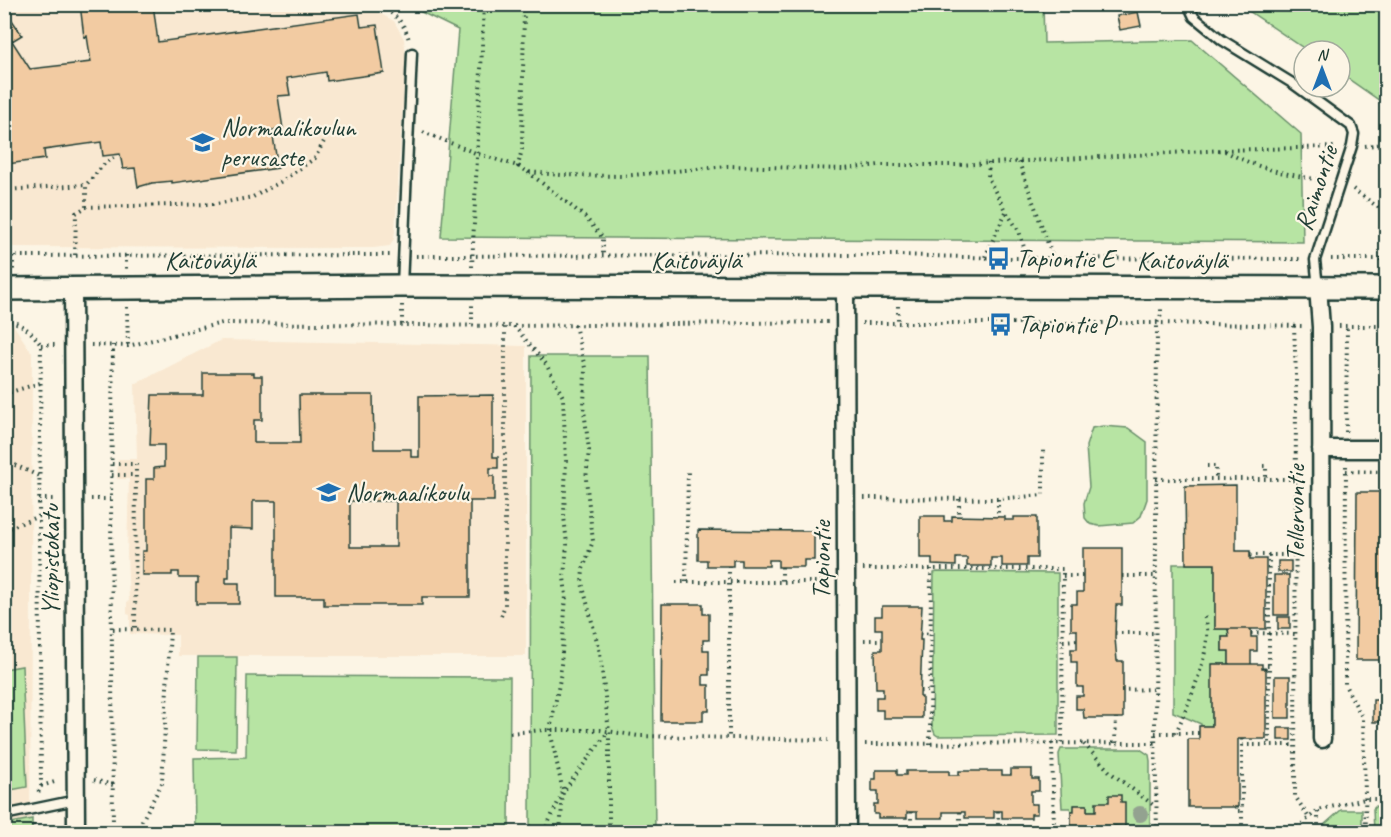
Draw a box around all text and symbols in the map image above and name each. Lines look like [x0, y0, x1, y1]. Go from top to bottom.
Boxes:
north arrow [1292, 39, 1352, 99]
text: N [1317, 45, 1330, 65]
place label: Normaalikoulun perusaste [221, 111, 357, 174]
school or university icon: Normaalikoulun perusaste [190, 129, 216, 155]
street label: Raimontie [1287, 140, 1346, 235]
place label: Tapiontie E [1016, 242, 1118, 275]
street label: Kaitoväylä [165, 244, 257, 277]
street label: Kaitoväylä [651, 244, 743, 277]
street label: Kaitoväylä [1137, 244, 1229, 277]
bus stop icon: Tapiontie E [985, 245, 1011, 271]
place label: Tapiontie P [1018, 308, 1119, 341]
bus stop icon: Tapiontie P [987, 311, 1013, 337]
street label: Tellervontie [1279, 463, 1312, 561]
place label: Normaalikoulu [346, 476, 470, 509]
school or university icon: Normaalikoulu [315, 479, 341, 505]
street label: Yliopistokatu [34, 503, 67, 616]
street label: Tapiontie [805, 519, 838, 599]

